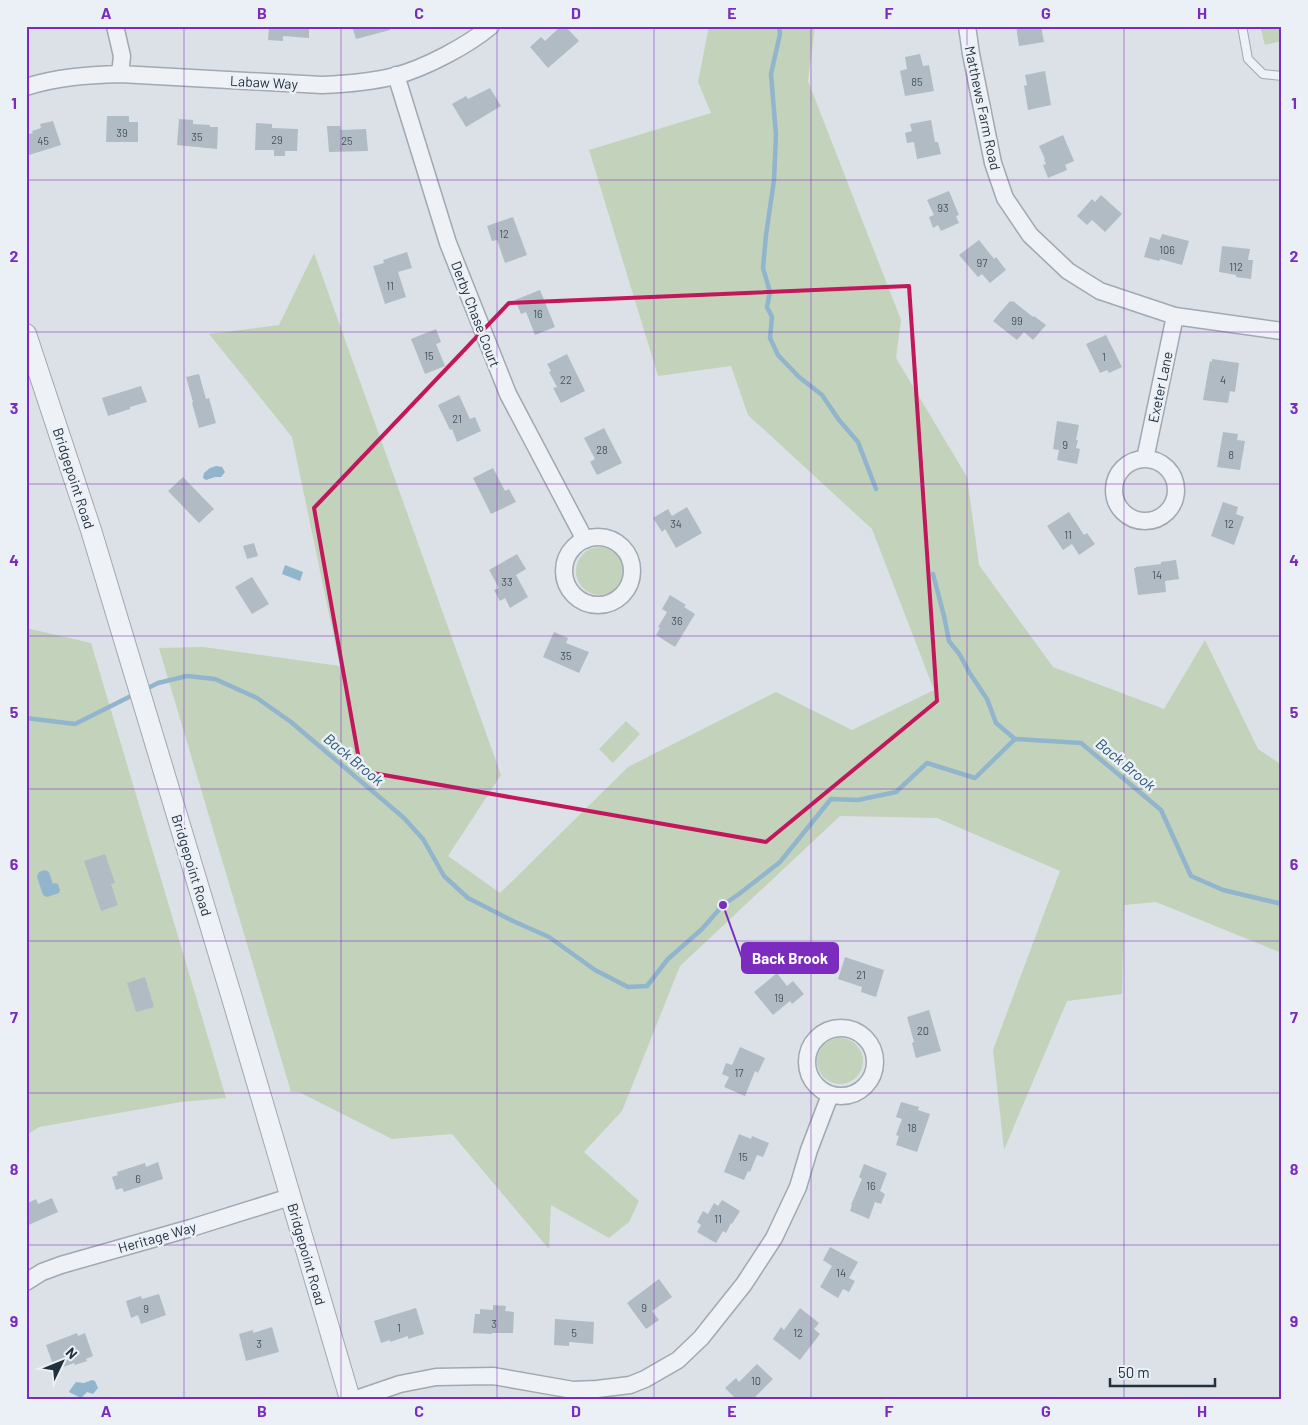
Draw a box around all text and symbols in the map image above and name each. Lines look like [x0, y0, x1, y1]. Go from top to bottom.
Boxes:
text: A [101, 3, 112, 22]
text: B [257, 3, 267, 22]
text: C [414, 3, 424, 22]
text: D [571, 3, 581, 22]
text: E [727, 3, 737, 22]
text: F [885, 3, 894, 22]
text: G [1041, 3, 1051, 22]
text: H [1197, 3, 1207, 22]
street label: Matthews Farm Road [962, 44, 1004, 172]
street label: Labaw Way [230, 72, 299, 92]
house number: 85 [911, 75, 923, 88]
text: 1 [11, 93, 17, 112]
text: 1 [1291, 93, 1297, 112]
house number: 39 [116, 126, 128, 139]
house number: 35 [191, 130, 203, 143]
house number: 29 [271, 133, 283, 146]
house number: 45 [37, 134, 49, 147]
house number: 25 [341, 134, 353, 147]
house number: 93 [937, 201, 949, 214]
house number: 12 [499, 227, 509, 240]
house number: 106 [1159, 243, 1175, 256]
text: 2 [10, 246, 19, 265]
text: 2 [1290, 246, 1299, 265]
house number: 97 [977, 256, 987, 269]
street label: Derby Chase Court [448, 259, 504, 369]
house number: 112 [1229, 260, 1243, 273]
house number: 11 [386, 279, 394, 292]
house number: 16 [533, 307, 543, 320]
house number: 99 [1011, 314, 1023, 327]
house number: 15 [424, 349, 434, 362]
house number: 1 [1102, 350, 1106, 363]
street label: Exeter Lane [1144, 350, 1176, 424]
house number: 22 [560, 373, 572, 386]
house number: 4 [1220, 373, 1226, 386]
text: 3 [10, 398, 18, 417]
text: 3 [1290, 398, 1298, 417]
house number: 21 [452, 412, 462, 425]
street label: Bridgepoint Road [50, 425, 98, 531]
house number: 9 [1062, 438, 1068, 451]
house number: 28 [596, 443, 608, 456]
house number: 8 [1228, 448, 1234, 461]
house number: 34 [670, 517, 682, 530]
house number: 12 [1224, 517, 1234, 530]
house number: 11 [1064, 528, 1072, 541]
text: 4 [9, 550, 19, 569]
text: 4 [1289, 550, 1299, 569]
house number: 14 [1152, 568, 1162, 581]
house number: 33 [501, 575, 513, 588]
house number: 36 [671, 614, 683, 627]
house number: 35 [560, 649, 572, 662]
text: 5 [10, 702, 19, 721]
text: 5 [1290, 702, 1299, 721]
water label: Back Brook [321, 729, 388, 790]
water label: Back Brook [1093, 734, 1160, 795]
street label: Bridgepoint Road [168, 812, 216, 918]
text: 6 [10, 854, 19, 873]
text: 6 [1290, 854, 1299, 873]
callout: Back Brook [742, 943, 838, 973]
text: Back Brook [752, 949, 828, 967]
house number: 21 [856, 968, 866, 981]
house number: 19 [774, 991, 784, 1004]
text: 7 [10, 1007, 18, 1026]
text: 7 [1290, 1007, 1298, 1026]
house number: 20 [917, 1024, 929, 1037]
house number: 17 [734, 1066, 744, 1079]
house number: 18 [907, 1121, 917, 1134]
house number: 15 [738, 1150, 748, 1163]
text: 8 [10, 1159, 19, 1178]
text: 8 [1290, 1159, 1299, 1178]
house number: 6 [135, 1172, 141, 1185]
house number: 16 [866, 1179, 876, 1192]
street label: Bridgepoint Road [284, 1201, 330, 1307]
house number: 11 [714, 1212, 722, 1225]
street label: Heritage Way [116, 1218, 199, 1256]
house number: 14 [836, 1266, 846, 1279]
house number: 9 [641, 1301, 647, 1314]
house number: 9 [143, 1302, 149, 1315]
text: 9 [10, 1311, 18, 1330]
text: 9 [1290, 1311, 1298, 1330]
house number: 3 [491, 1317, 497, 1330]
house number: 1 [397, 1321, 401, 1334]
house number: 5 [571, 1326, 577, 1339]
house number: 12 [793, 1326, 803, 1339]
house number: 3 [256, 1337, 262, 1350]
north arrow [38, 1338, 88, 1388]
text: N [62, 1344, 81, 1362]
scale bar [1110, 1355, 1216, 1387]
text: 50 m [1118, 1363, 1150, 1381]
house number: 10 [751, 1374, 761, 1387]
text: A [101, 1401, 112, 1420]
text: B [257, 1401, 267, 1420]
text: C [414, 1401, 424, 1420]
text: D [571, 1401, 581, 1420]
text: E [727, 1401, 737, 1420]
text: F [885, 1401, 894, 1420]
text: G [1041, 1401, 1051, 1420]
text: H [1197, 1401, 1207, 1420]

